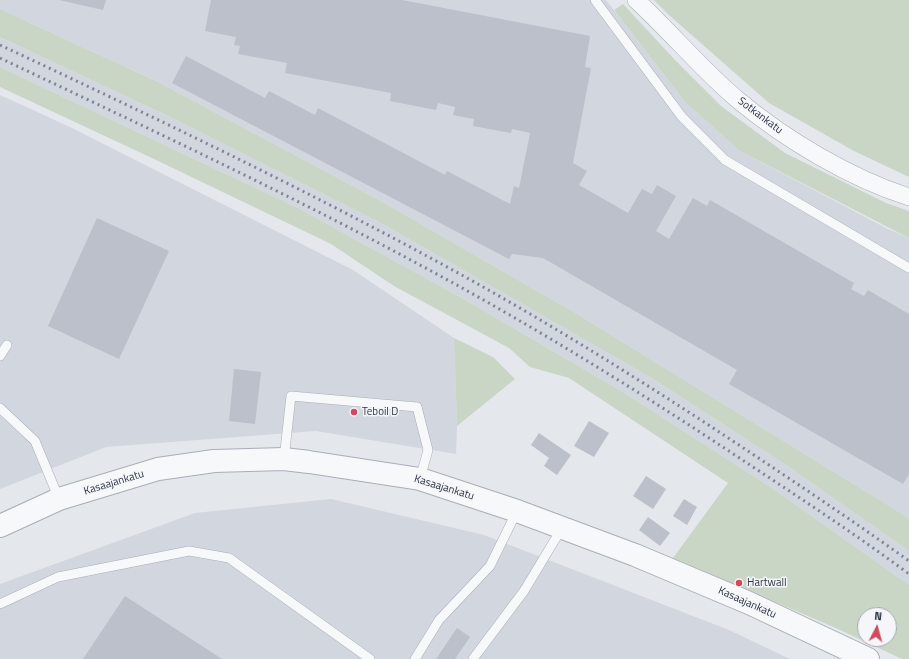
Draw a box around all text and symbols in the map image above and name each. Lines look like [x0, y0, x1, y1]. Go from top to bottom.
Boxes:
street label: Sotkankatu [735, 95, 785, 137]
place label: Teboil D [362, 405, 398, 419]
marker: Teboil D [349, 407, 359, 417]
street label: Kasaajankatu [82, 468, 146, 498]
street label: Kasaajankatu [412, 473, 476, 503]
place label: Hartwall [747, 576, 787, 590]
marker: Hartwall [734, 578, 744, 588]
street label: Kasaajankatu [716, 584, 778, 622]
north arrow [857, 607, 897, 647]
text: N [874, 608, 883, 624]

